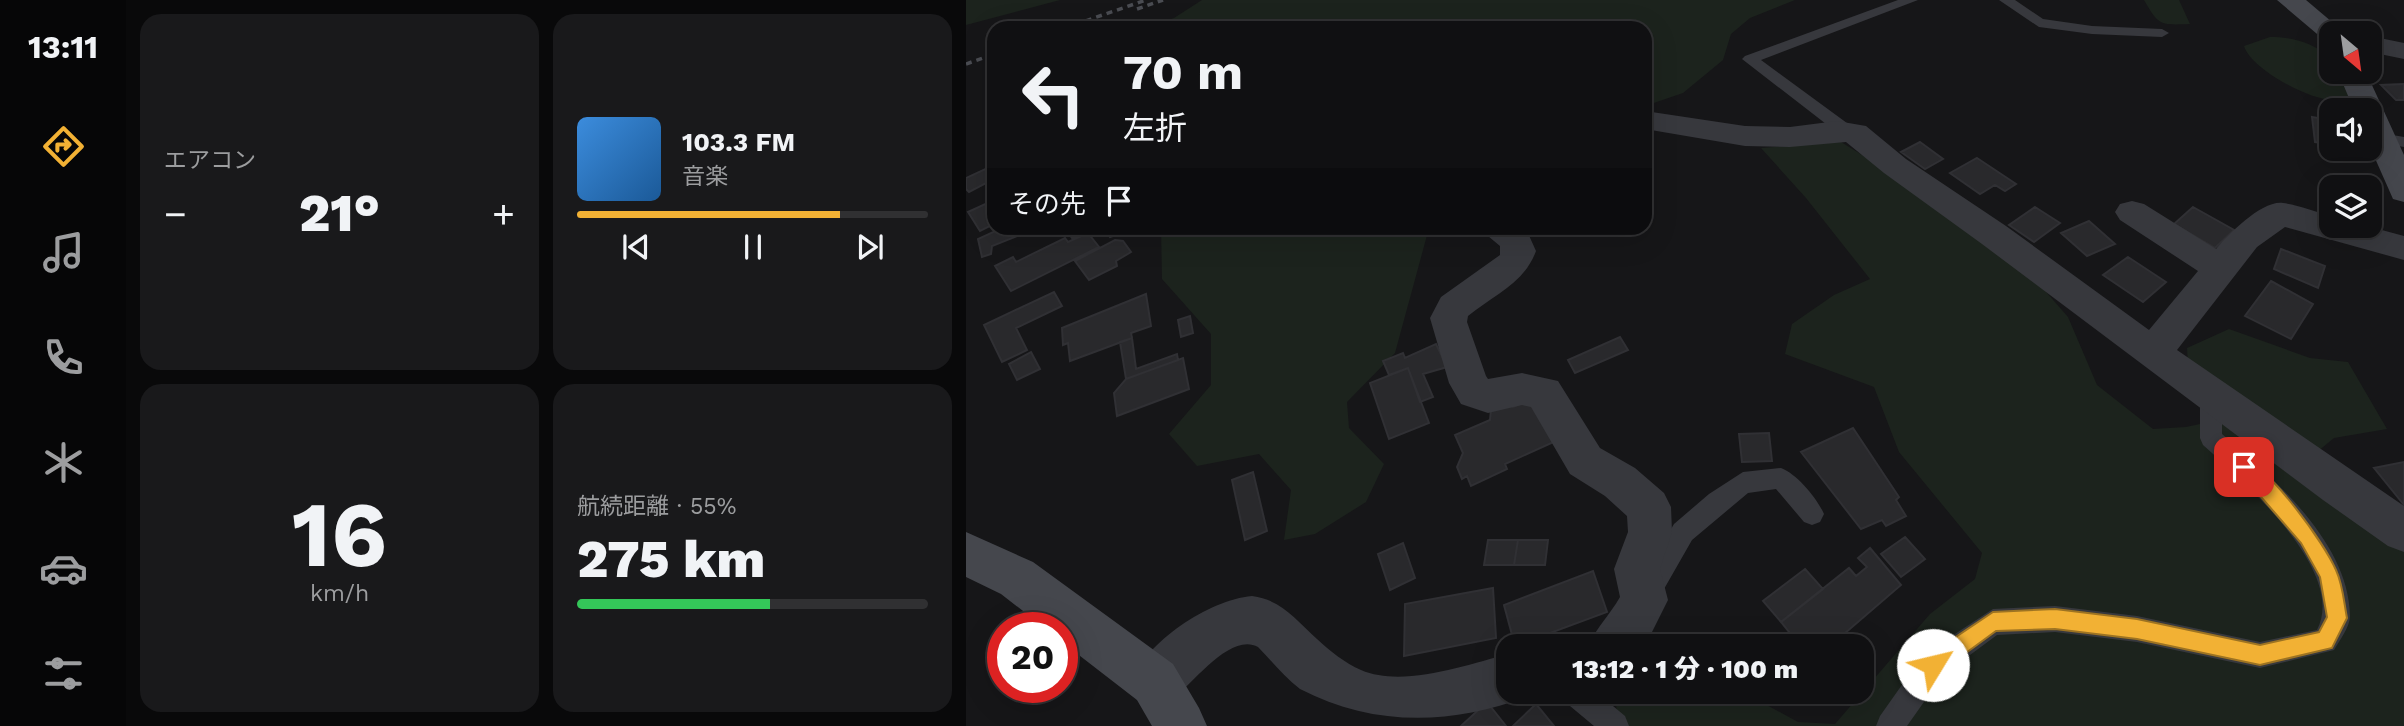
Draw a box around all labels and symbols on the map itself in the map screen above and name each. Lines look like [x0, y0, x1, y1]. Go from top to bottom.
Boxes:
north arrow [2319, 21, 2382, 84]
pin [2214, 437, 2274, 497]
speed limit sign: 20 [987, 612, 1078, 703]
position arrow [1896, 628, 1970, 702]

